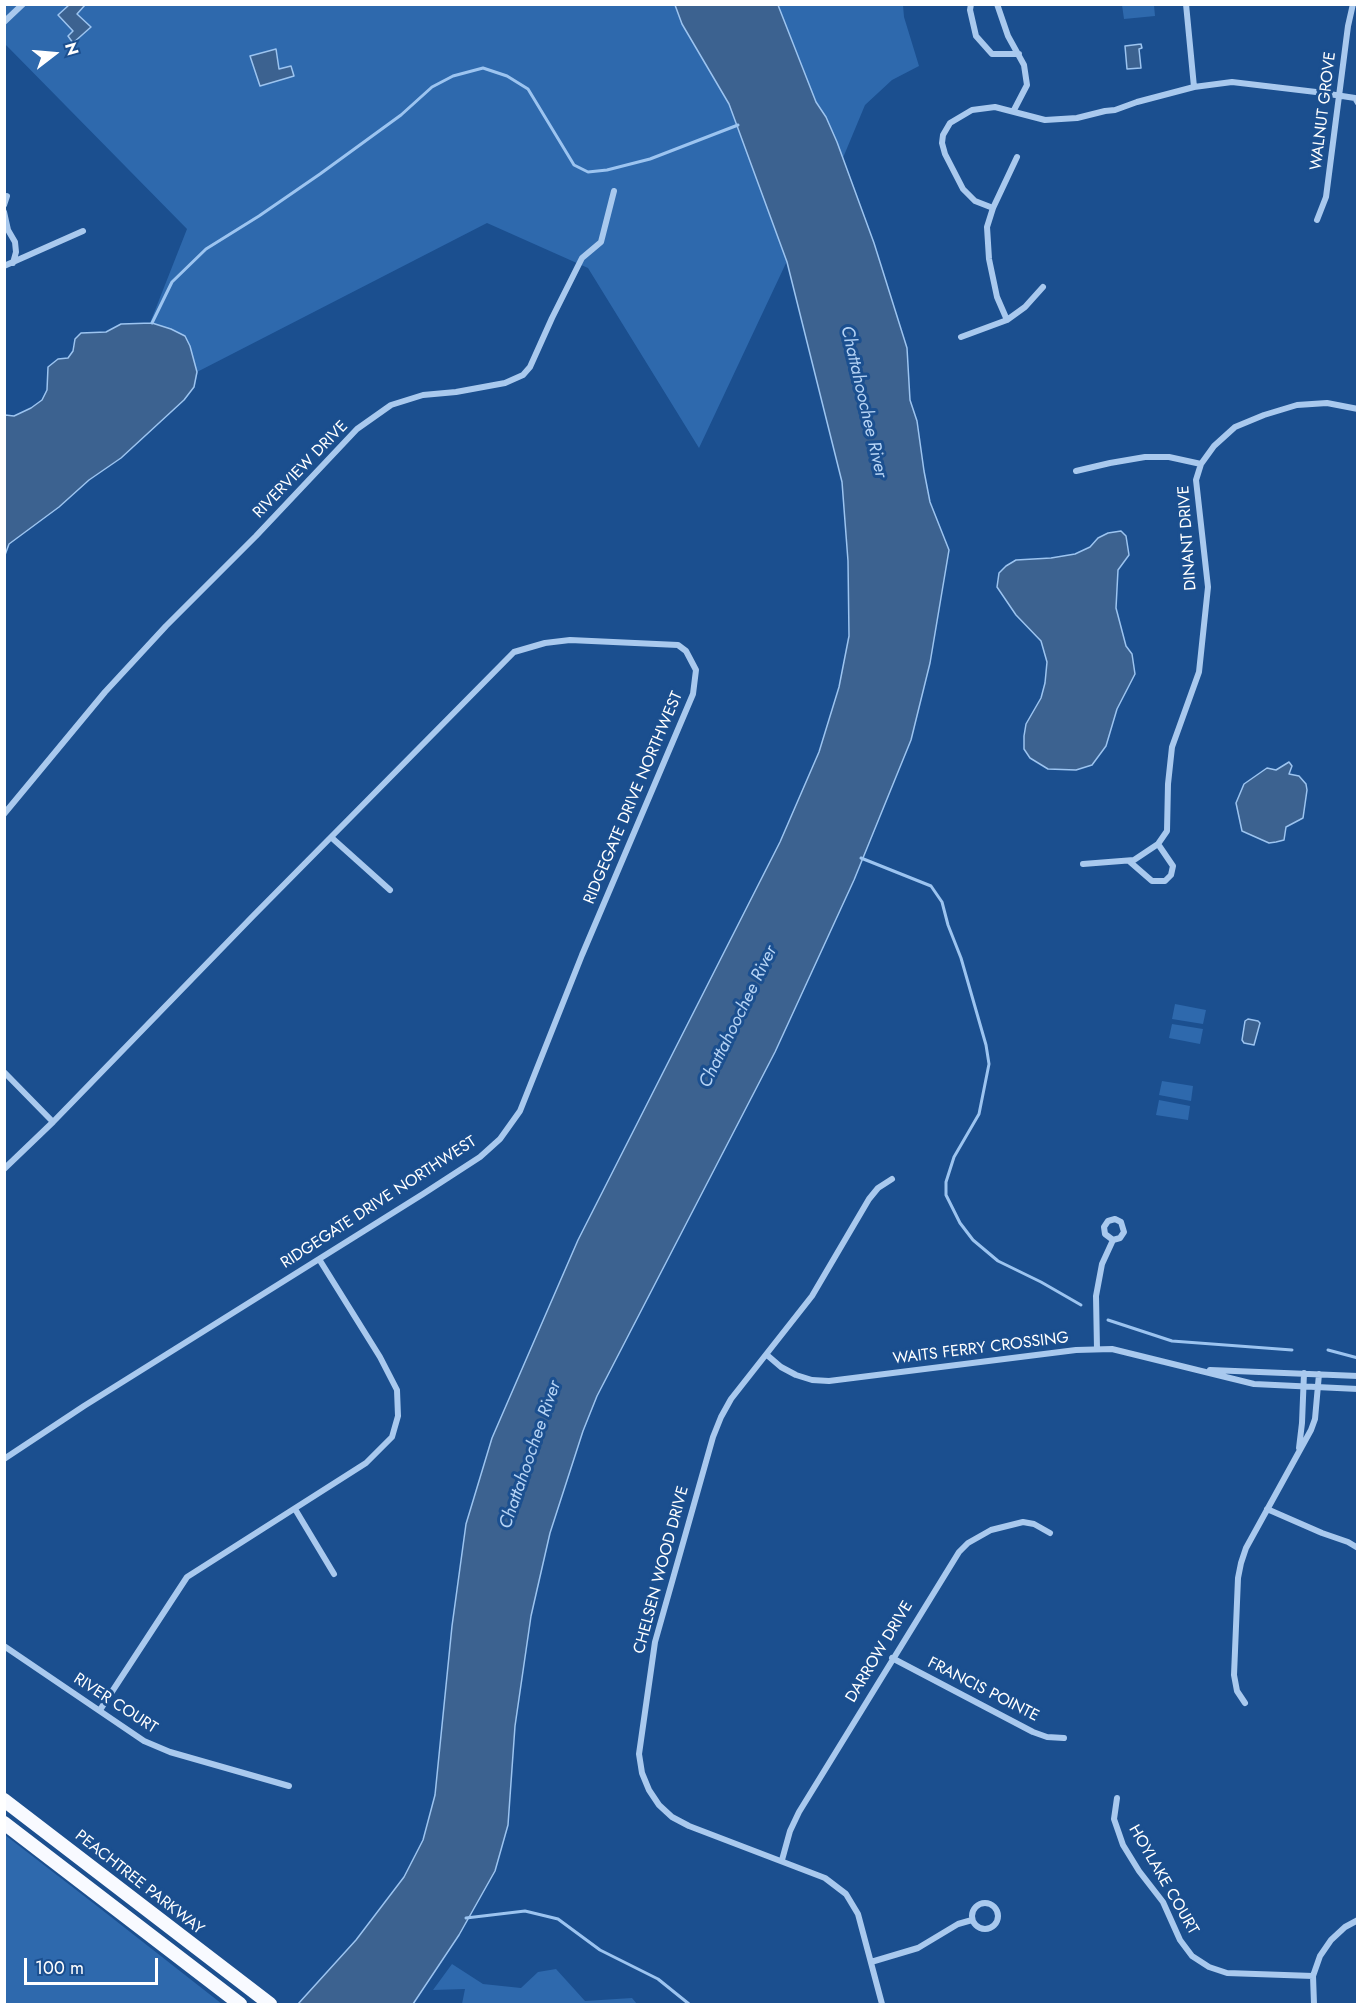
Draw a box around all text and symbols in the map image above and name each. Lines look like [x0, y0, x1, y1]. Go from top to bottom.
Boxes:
north arrow [24, 24, 84, 84]
text: N [59, 40, 85, 58]
street label: WALNUT GROVE [1307, 51, 1341, 171]
water label: Chattahoochee River [835, 324, 891, 480]
street label: RIVERVIEW DRIVE [250, 417, 352, 523]
street label: DINANT DRIVE [1175, 485, 1201, 591]
street label: RIDGEGATE DRIVE NORTHWEST [580, 689, 688, 907]
water label: Chattahoochee River [695, 942, 783, 1092]
street label: RIDGEGATE DRIVE NORTHWEST [278, 1133, 480, 1273]
street label: WAITS FERRY CROSSING [892, 1329, 1070, 1369]
water label: Chattahoochee River [496, 1378, 566, 1532]
street label: CHELSEN WOOD DRIVE [630, 1484, 694, 1656]
street label: DARROW DRIVE [842, 1598, 918, 1706]
street label: FRANCIS POINTE [924, 1654, 1042, 1726]
street label: RIVER COURT [70, 1670, 160, 1738]
street label: HOYLAKE COURT [1124, 1822, 1202, 1938]
street label: PEACHTREE PARKWAY [71, 1827, 207, 1939]
scale bar [27, 1946, 160, 1984]
text: 100 m [35, 1955, 84, 1981]

